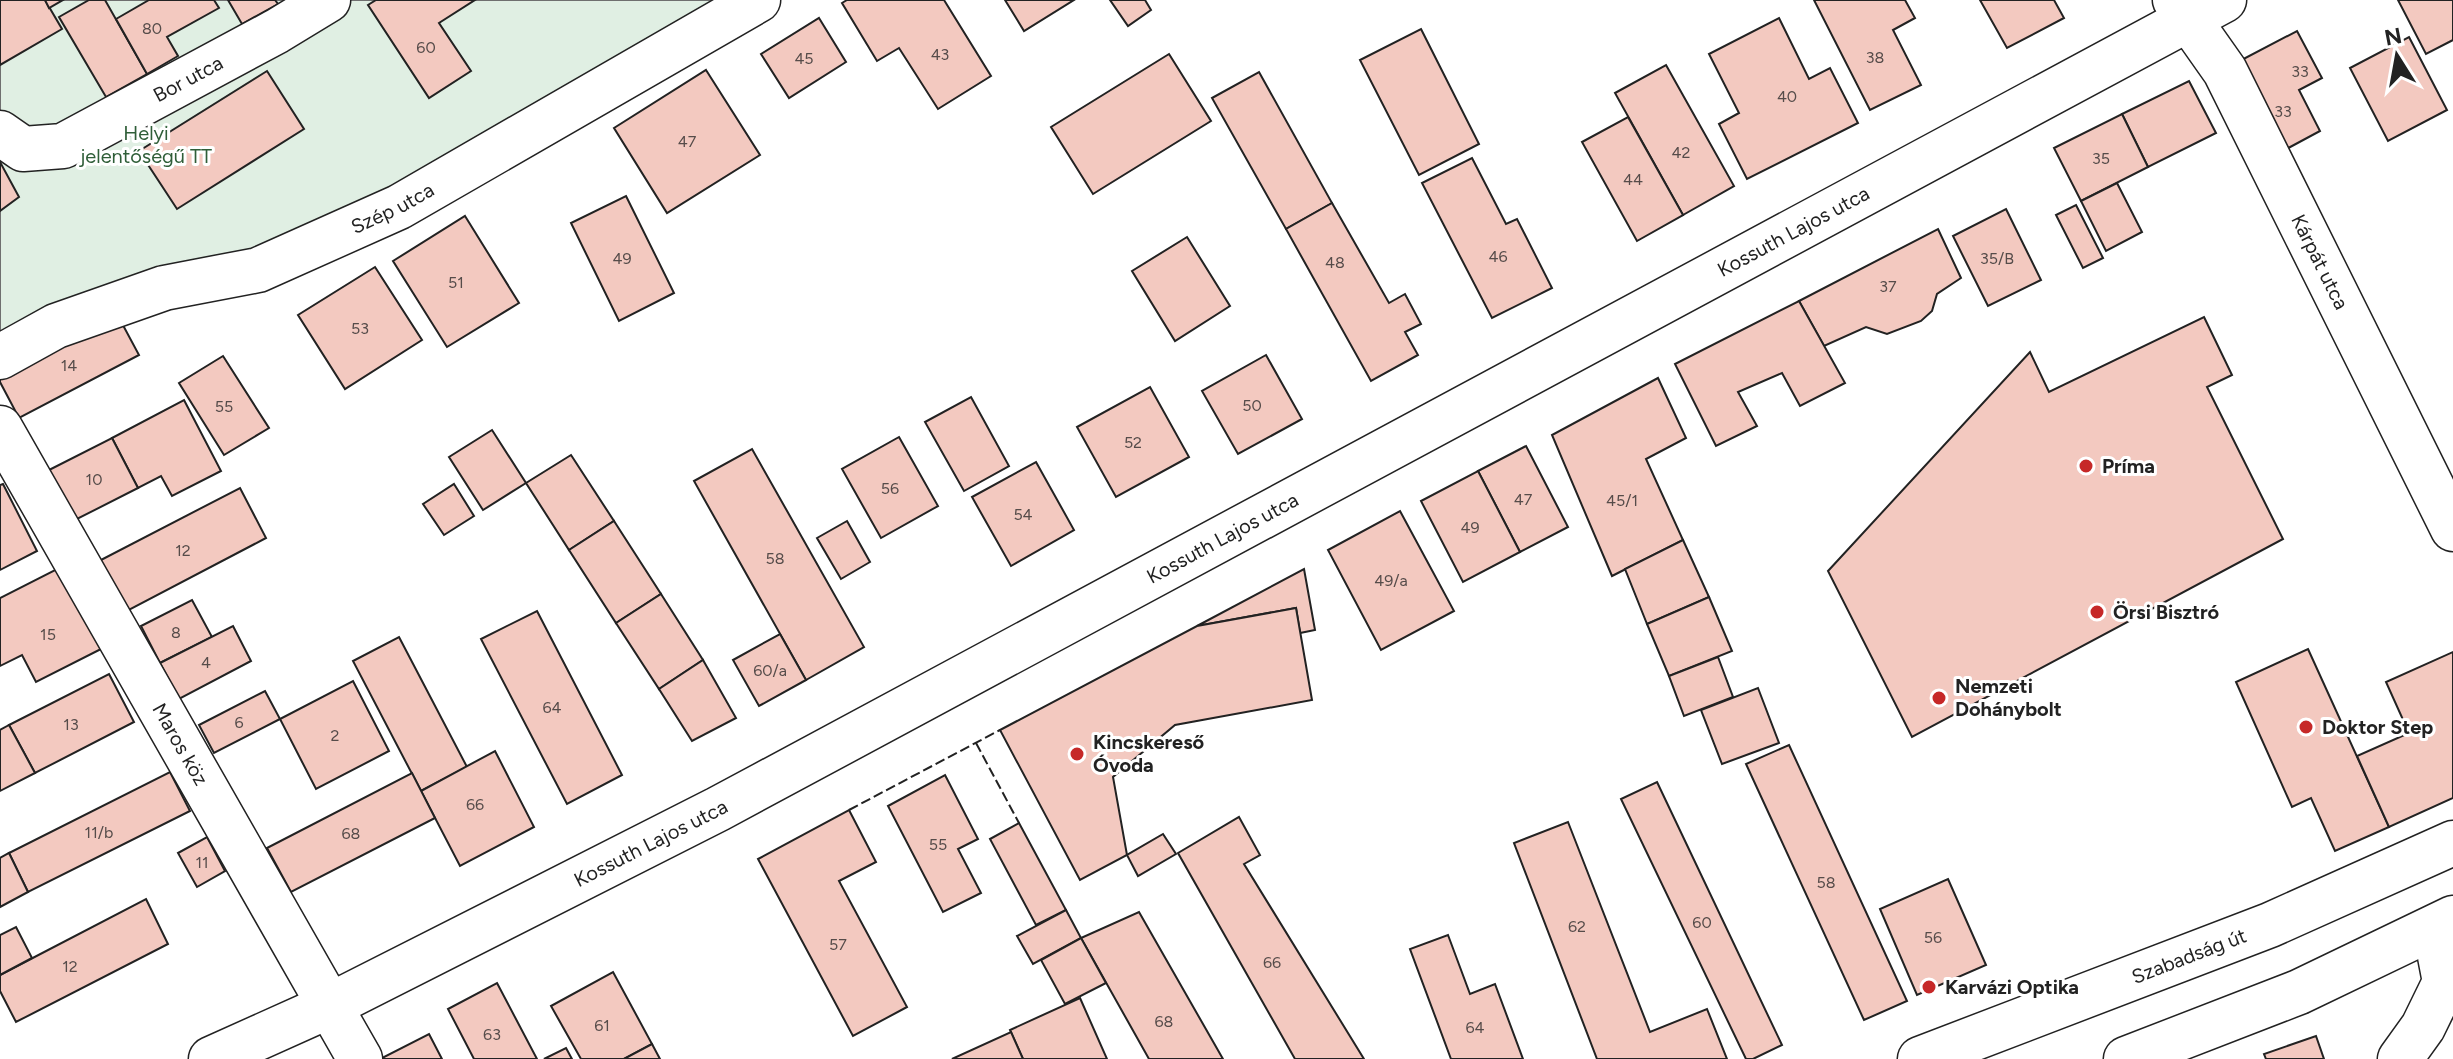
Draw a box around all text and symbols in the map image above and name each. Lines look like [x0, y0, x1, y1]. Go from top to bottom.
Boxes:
north arrow [2357, 16, 2437, 96]
house number: 80 [142, 19, 162, 38]
text: N [2382, 22, 2404, 52]
house number: 60 [416, 38, 436, 57]
house number: 43 [931, 45, 949, 64]
house number: 38 [1866, 48, 1884, 67]
house number: 45 [794, 49, 814, 68]
street label: Bor utca [149, 50, 227, 107]
house number: 33 [2291, 62, 2309, 81]
house number: 40 [1777, 87, 1797, 106]
house number: 33 [2274, 102, 2292, 121]
park label: Helyi jelentőségű TT [78, 121, 212, 168]
house number: 47 [678, 132, 697, 151]
house number: 42 [1672, 143, 1690, 162]
house number: 35 [2092, 149, 2110, 168]
house number: 44 [1623, 170, 1643, 189]
street label: Szép utca [347, 178, 438, 239]
street label: Kossuth Lajos utca [1713, 181, 1873, 282]
street label: Kárpát utca [2286, 210, 2354, 313]
house number: 46 [1489, 247, 1508, 266]
house number: 49 [613, 249, 632, 268]
house number: 35/B [1980, 249, 2014, 268]
house number: 48 [1325, 253, 1345, 272]
house number: 51 [448, 273, 464, 292]
house number: 37 [1879, 277, 1897, 296]
house number: 53 [351, 319, 369, 338]
house number: 14 [61, 356, 77, 375]
house number: 50 [1242, 396, 1262, 415]
house number: 55 [215, 397, 233, 416]
house number: 52 [1124, 433, 1142, 452]
place label: Príma [2102, 454, 2155, 478]
marker: Príma [2077, 457, 2095, 475]
house number: 10 [86, 470, 102, 489]
house number: 56 [881, 479, 899, 498]
street label: Kossuth Lajos utca [1142, 488, 1302, 589]
house number: 47 [1514, 490, 1533, 509]
house number: 45/1 [1606, 491, 1638, 510]
house number: 54 [1013, 505, 1033, 524]
house number: 49 [1461, 518, 1480, 537]
house number: 12 [175, 541, 191, 560]
house number: 58 [765, 549, 785, 568]
house number: 49/a [1374, 571, 1408, 590]
place label: Örsi Bisztró [2113, 600, 2220, 624]
marker: Örsi Bisztró [2088, 603, 2106, 621]
house number: 8 [171, 623, 181, 642]
house number: 15 [40, 625, 56, 644]
house number: 4 [201, 653, 211, 672]
house number: 60/a [753, 661, 787, 680]
place label: Nemzeti Dohánybolt [1955, 674, 2062, 721]
marker: Nemzeti Dohánybolt [1930, 689, 1948, 707]
house number: 64 [543, 698, 562, 717]
street label: Maros köz [147, 699, 213, 790]
house number: 6 [234, 713, 244, 732]
house number: 13 [63, 715, 79, 734]
place label: Doktor Step [2322, 715, 2433, 739]
marker: Doktor Step [2297, 718, 2315, 736]
house number: 2 [331, 726, 339, 745]
place label: Kincskereső Óvoda [1093, 730, 1204, 777]
marker: Kincskereső Óvoda [1068, 745, 1086, 763]
street label: Kossuth Lajos utca [570, 794, 732, 892]
house number: 66 [466, 795, 484, 814]
house number: 11/b [85, 823, 113, 842]
house number: 68 [342, 824, 360, 843]
house number: 55 [929, 835, 947, 854]
house number: 11 [195, 853, 209, 872]
house number: 58 [1816, 873, 1836, 892]
house number: 60 [1692, 913, 1712, 932]
house number: 62 [1568, 917, 1586, 936]
street label: Szabadság út [2128, 923, 2250, 989]
house number: 56 [1924, 928, 1942, 947]
house number: 57 [829, 935, 847, 954]
house number: 66 [1263, 953, 1281, 972]
house number: 12 [62, 957, 78, 976]
place label: Karvázi Optika [1945, 975, 2079, 999]
marker: Karvázi Optika [1920, 978, 1938, 996]
house number: 68 [1155, 1012, 1173, 1031]
house number: 61 [594, 1016, 610, 1035]
house number: 64 [1466, 1018, 1485, 1037]
house number: 63 [483, 1025, 501, 1044]

